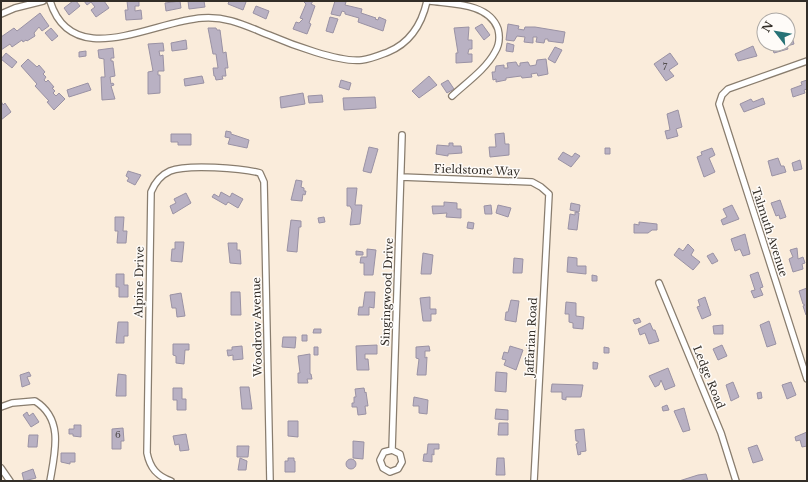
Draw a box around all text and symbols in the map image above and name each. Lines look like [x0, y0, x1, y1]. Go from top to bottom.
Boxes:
north arrow [756, 12, 796, 52]
text: N [759, 18, 776, 35]
house number: 7 [663, 61, 668, 72]
street label: Fieldstone Way [434, 161, 520, 179]
street label: Talmuth Avenue [749, 186, 791, 278]
street label: Singingwood Drive [378, 238, 396, 346]
street label: Alpine Drive [131, 246, 147, 319]
street label: Woodrow Avenue [249, 277, 265, 378]
street label: Jaffarian Road [522, 296, 540, 379]
street label: Ledge Road [690, 343, 728, 411]
house number: 6 [115, 429, 121, 440]

